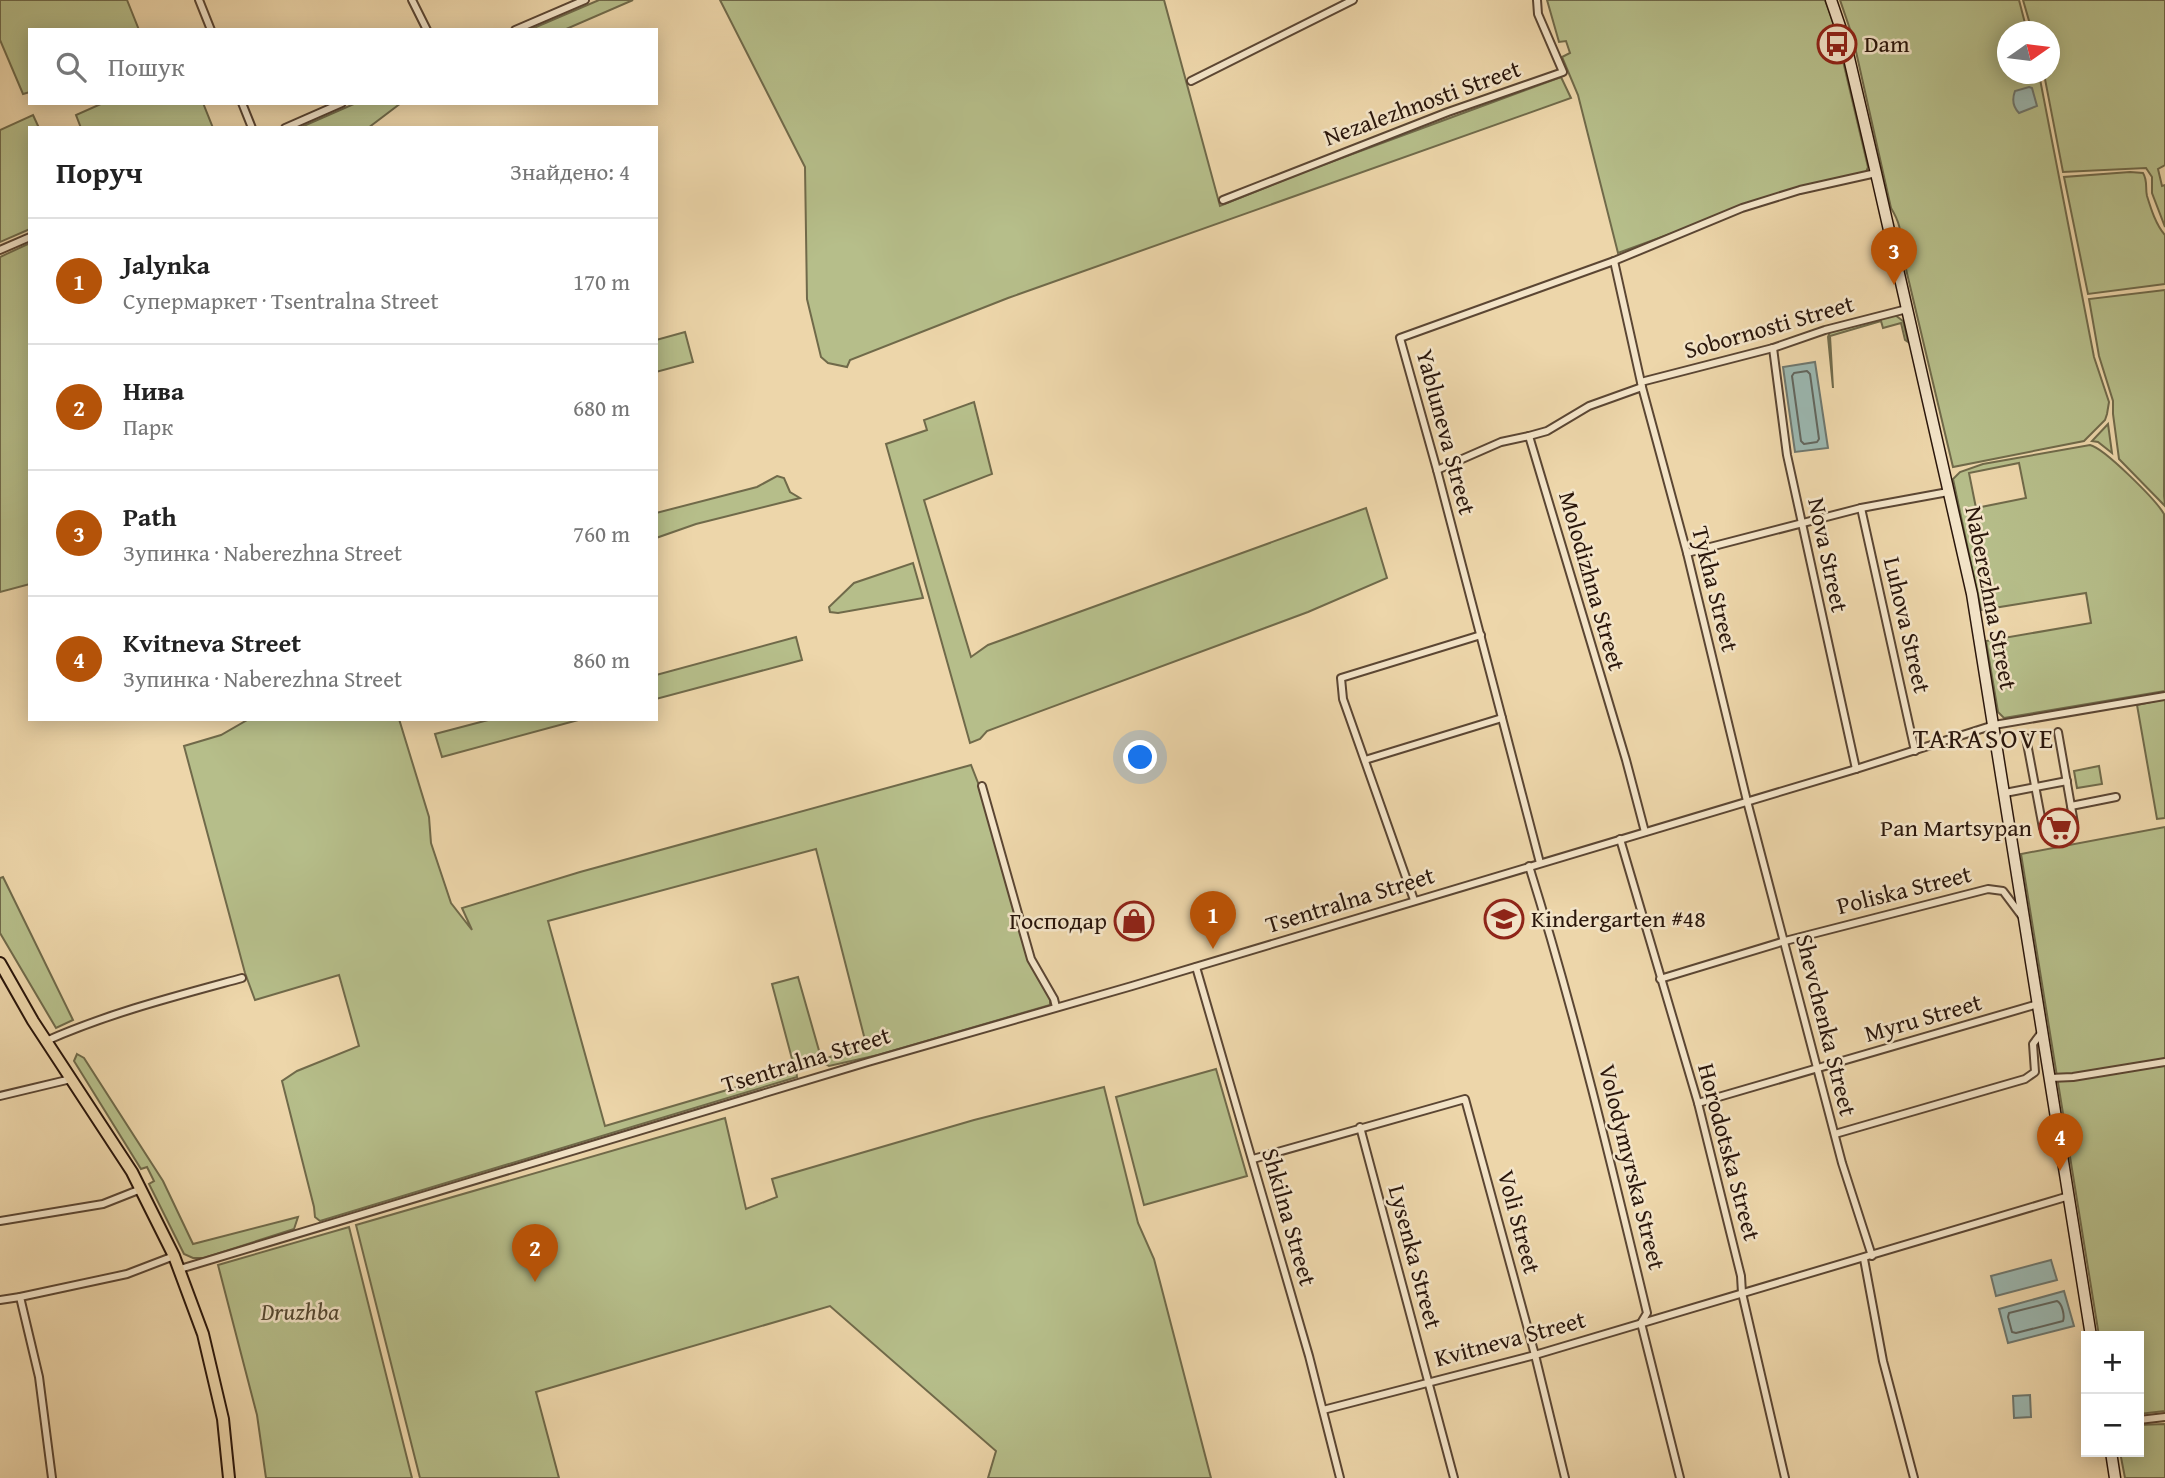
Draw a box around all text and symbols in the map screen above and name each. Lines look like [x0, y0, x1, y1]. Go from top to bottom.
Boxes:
north arrow [1997, 21, 2060, 84]
bus stop icon: Dam [1816, 23, 1858, 65]
place label: Dam [1864, 26, 1910, 61]
search box [28, 28, 658, 105]
text: Пошук [108, 47, 185, 86]
icon: search [52, 48, 90, 86]
street label: Nezalezhnosti Street [1318, 50, 1526, 154]
text: Поруч [56, 150, 143, 194]
text: Знайдено: 4 [510, 155, 630, 188]
pin: 3 [1871, 227, 1917, 285]
text: Jalynka [123, 245, 210, 284]
text: 1 [73, 265, 85, 298]
text: 170 m [573, 265, 630, 298]
text: Супермаркет · Tsentralna Street [123, 284, 439, 317]
street label: Sobornosti Street [1680, 285, 1858, 367]
street label: Yabluneva Street [1408, 345, 1486, 519]
text: Нива [123, 371, 184, 410]
text: 2 [73, 391, 85, 424]
text: 680 m [573, 391, 630, 424]
text: Парк [123, 410, 173, 443]
street label: Molodizhna Street [1550, 487, 1635, 675]
street label: Nova Street [1799, 494, 1858, 616]
text: Path [123, 497, 177, 536]
street label: Naberezhna Street [1957, 503, 2027, 693]
text: 3 [73, 517, 85, 550]
text: 760 m [573, 517, 630, 550]
street label: Tykha Street [1683, 522, 1748, 656]
text: Зупинка · Naberezhna Street [123, 536, 402, 569]
street label: Luhova Street [1875, 553, 1940, 697]
text: Kvitneva Street [123, 623, 301, 662]
text: 4 [73, 643, 85, 676]
text: 860 m [573, 643, 630, 676]
text: Зупинка · Naberezhna Street [123, 662, 402, 695]
district label: TARASOVE [1913, 717, 2055, 758]
your location [1123, 740, 1157, 774]
supermarket icon: Pan Martsypan [2038, 807, 2080, 849]
place label: Pan Martsypan [1880, 810, 2033, 845]
street label: Poliska Street [1833, 856, 1975, 923]
street label: Tsentralna Street [1261, 857, 1439, 942]
pin: 1 [1190, 891, 1236, 949]
school or university icon: Kindergarten #48 [1483, 898, 1525, 940]
shop icon: Господар [1113, 900, 1155, 942]
place label: Kindergarten #48 [1531, 901, 1706, 936]
place label: Господар [1009, 903, 1107, 938]
street label: Shevchenka Street [1787, 930, 1866, 1120]
street label: Myru Street [1860, 984, 1986, 1051]
street label: Tsentralna Street [717, 1017, 895, 1102]
street label: Horodotska Street [1689, 1059, 1770, 1245]
street label: Volodymyrska Street [1590, 1060, 1675, 1274]
pin: 4 [2037, 1113, 2083, 1171]
street label: Shkilna Street [1253, 1144, 1326, 1290]
street label: Voli Street [1489, 1166, 1550, 1278]
street label: Lysenka Street [1379, 1181, 1452, 1333]
pin: 2 [512, 1224, 558, 1282]
park label: Druzhba [260, 1294, 339, 1329]
street label: Kvitneva Street [1431, 1301, 1590, 1375]
map controls [2081, 1331, 2144, 1457]
button: + [2081, 1331, 2144, 1394]
button: − [2081, 1394, 2144, 1457]

